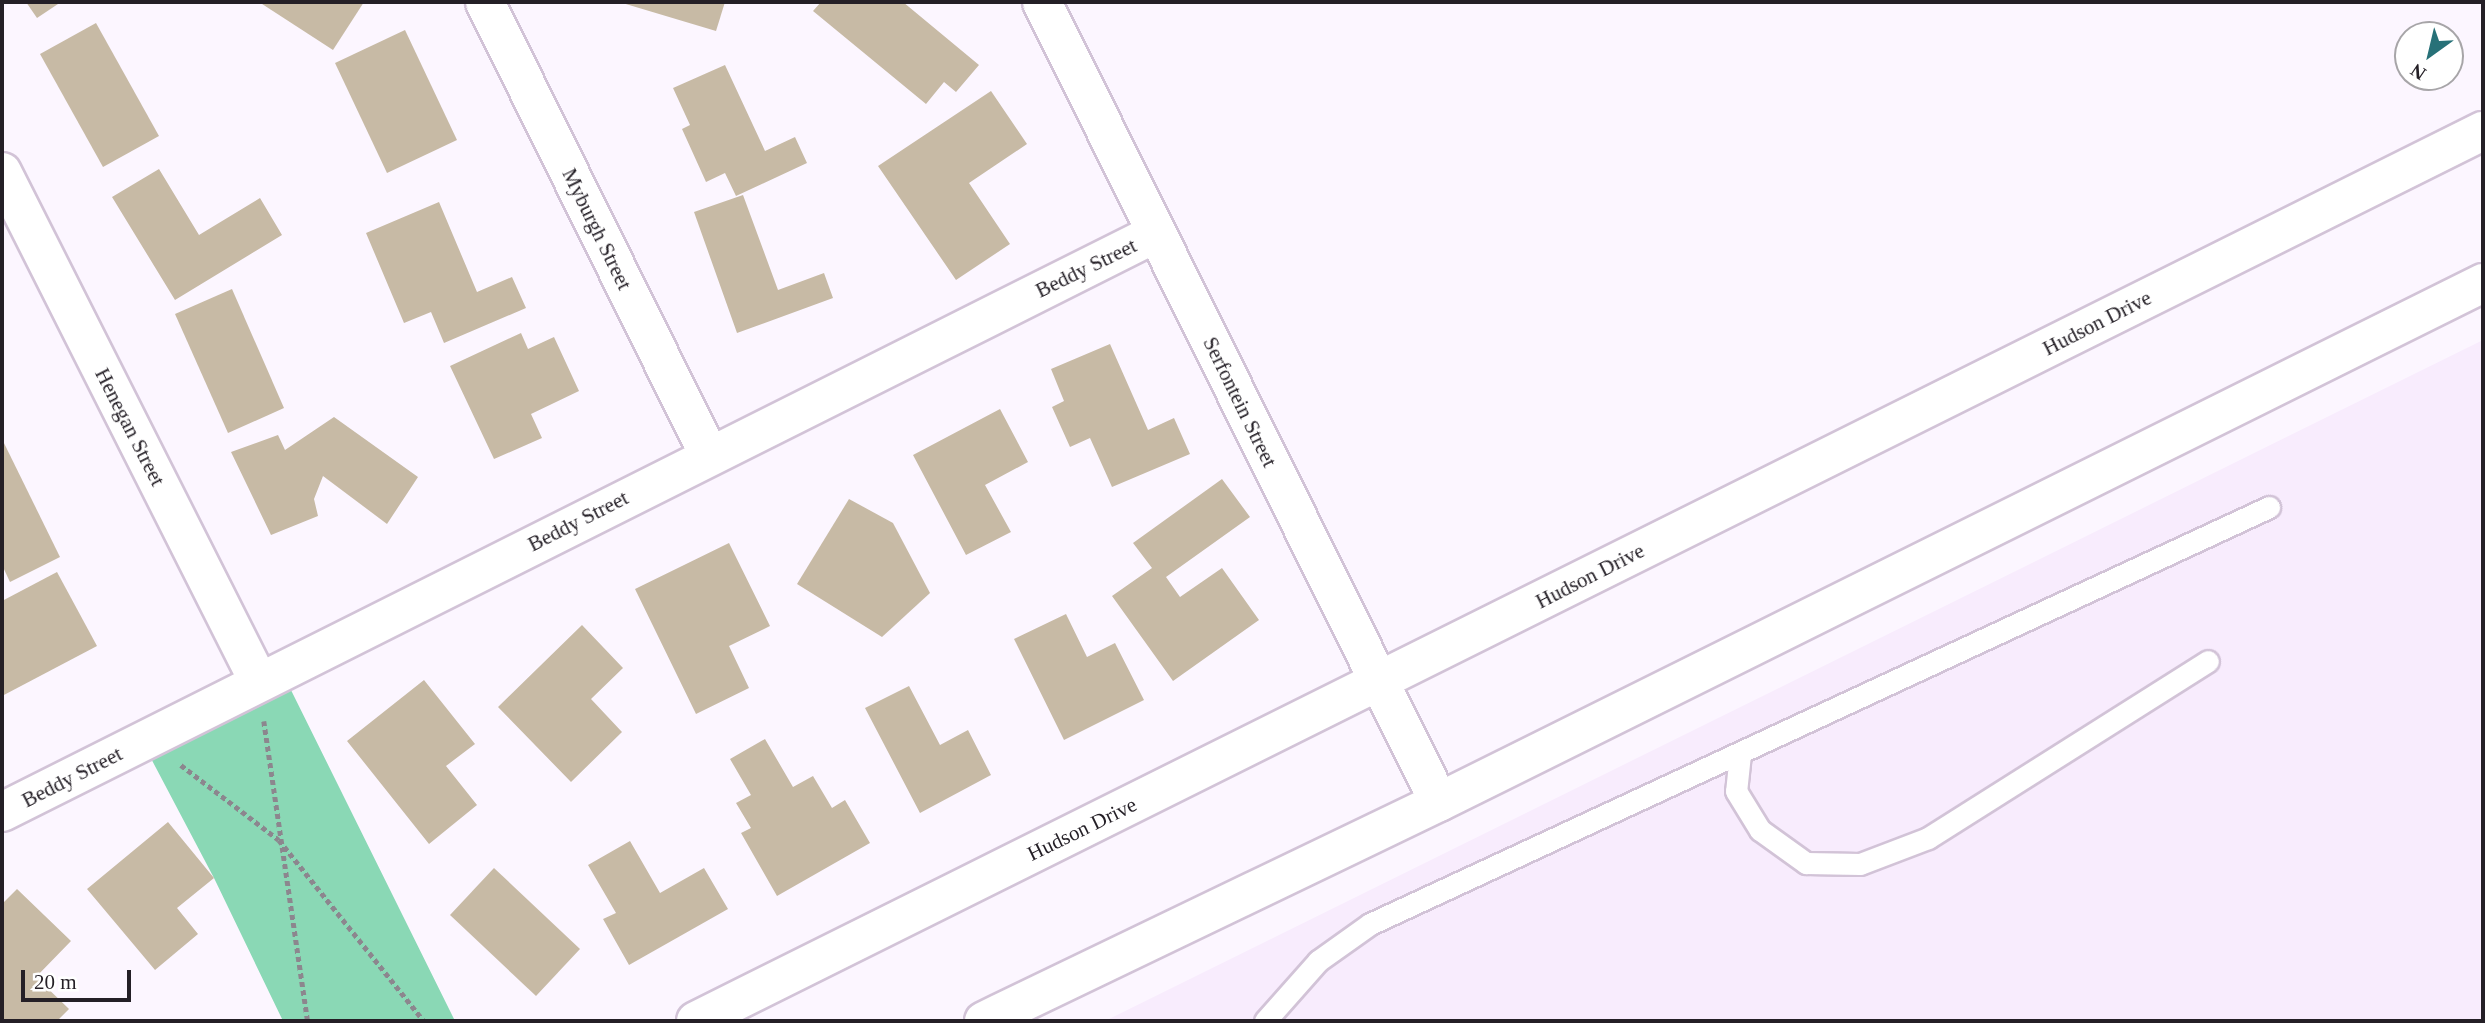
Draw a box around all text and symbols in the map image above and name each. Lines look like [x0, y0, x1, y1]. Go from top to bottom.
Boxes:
north arrow [2394, 21, 2464, 91]
text: N [2407, 60, 2430, 85]
street label: Myburgh Street [557, 164, 637, 294]
street label: Beddy Street [1031, 233, 1141, 303]
street label: Hudson Drive [2039, 285, 2155, 361]
street label: Serfontein Street [1198, 333, 1282, 471]
street label: Henegan Street [90, 364, 170, 490]
street label: Beddy Street [524, 485, 632, 557]
street label: Hudson Drive [1532, 538, 1648, 614]
street label: Beddy Street [18, 741, 126, 813]
street label: Hudson Drive [1023, 792, 1141, 866]
scale bar [24, 956, 135, 1000]
text: 20 m [34, 970, 77, 994]

